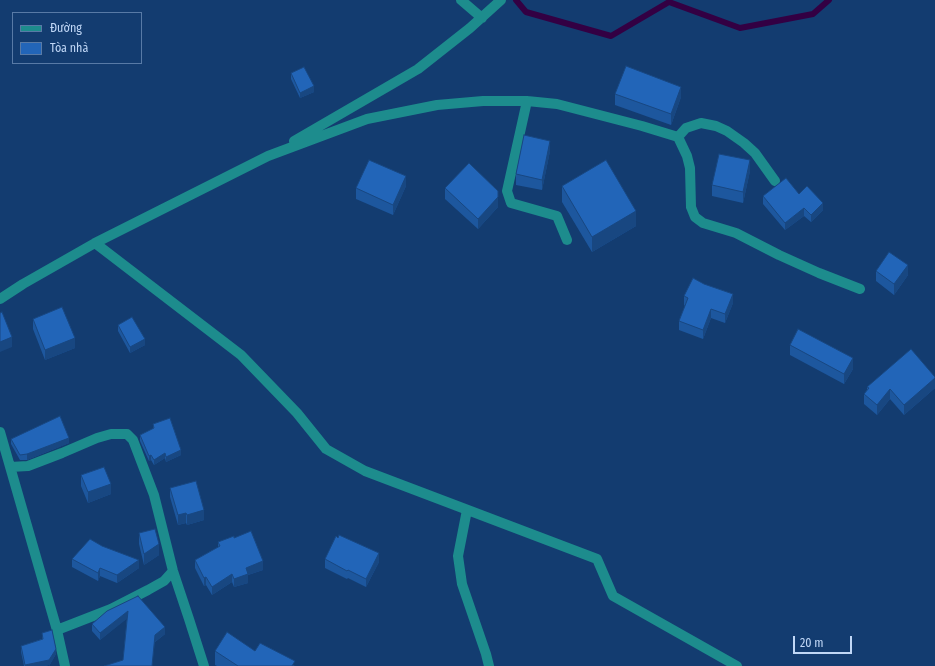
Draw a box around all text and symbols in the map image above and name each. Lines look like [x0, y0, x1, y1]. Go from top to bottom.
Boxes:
legend [12, 12, 142, 64]
text: Đường [50, 21, 82, 35]
text: Tòa nhà [50, 41, 88, 55]
scale bar [795, 628, 854, 654]
text: 20 m [800, 636, 824, 650]

